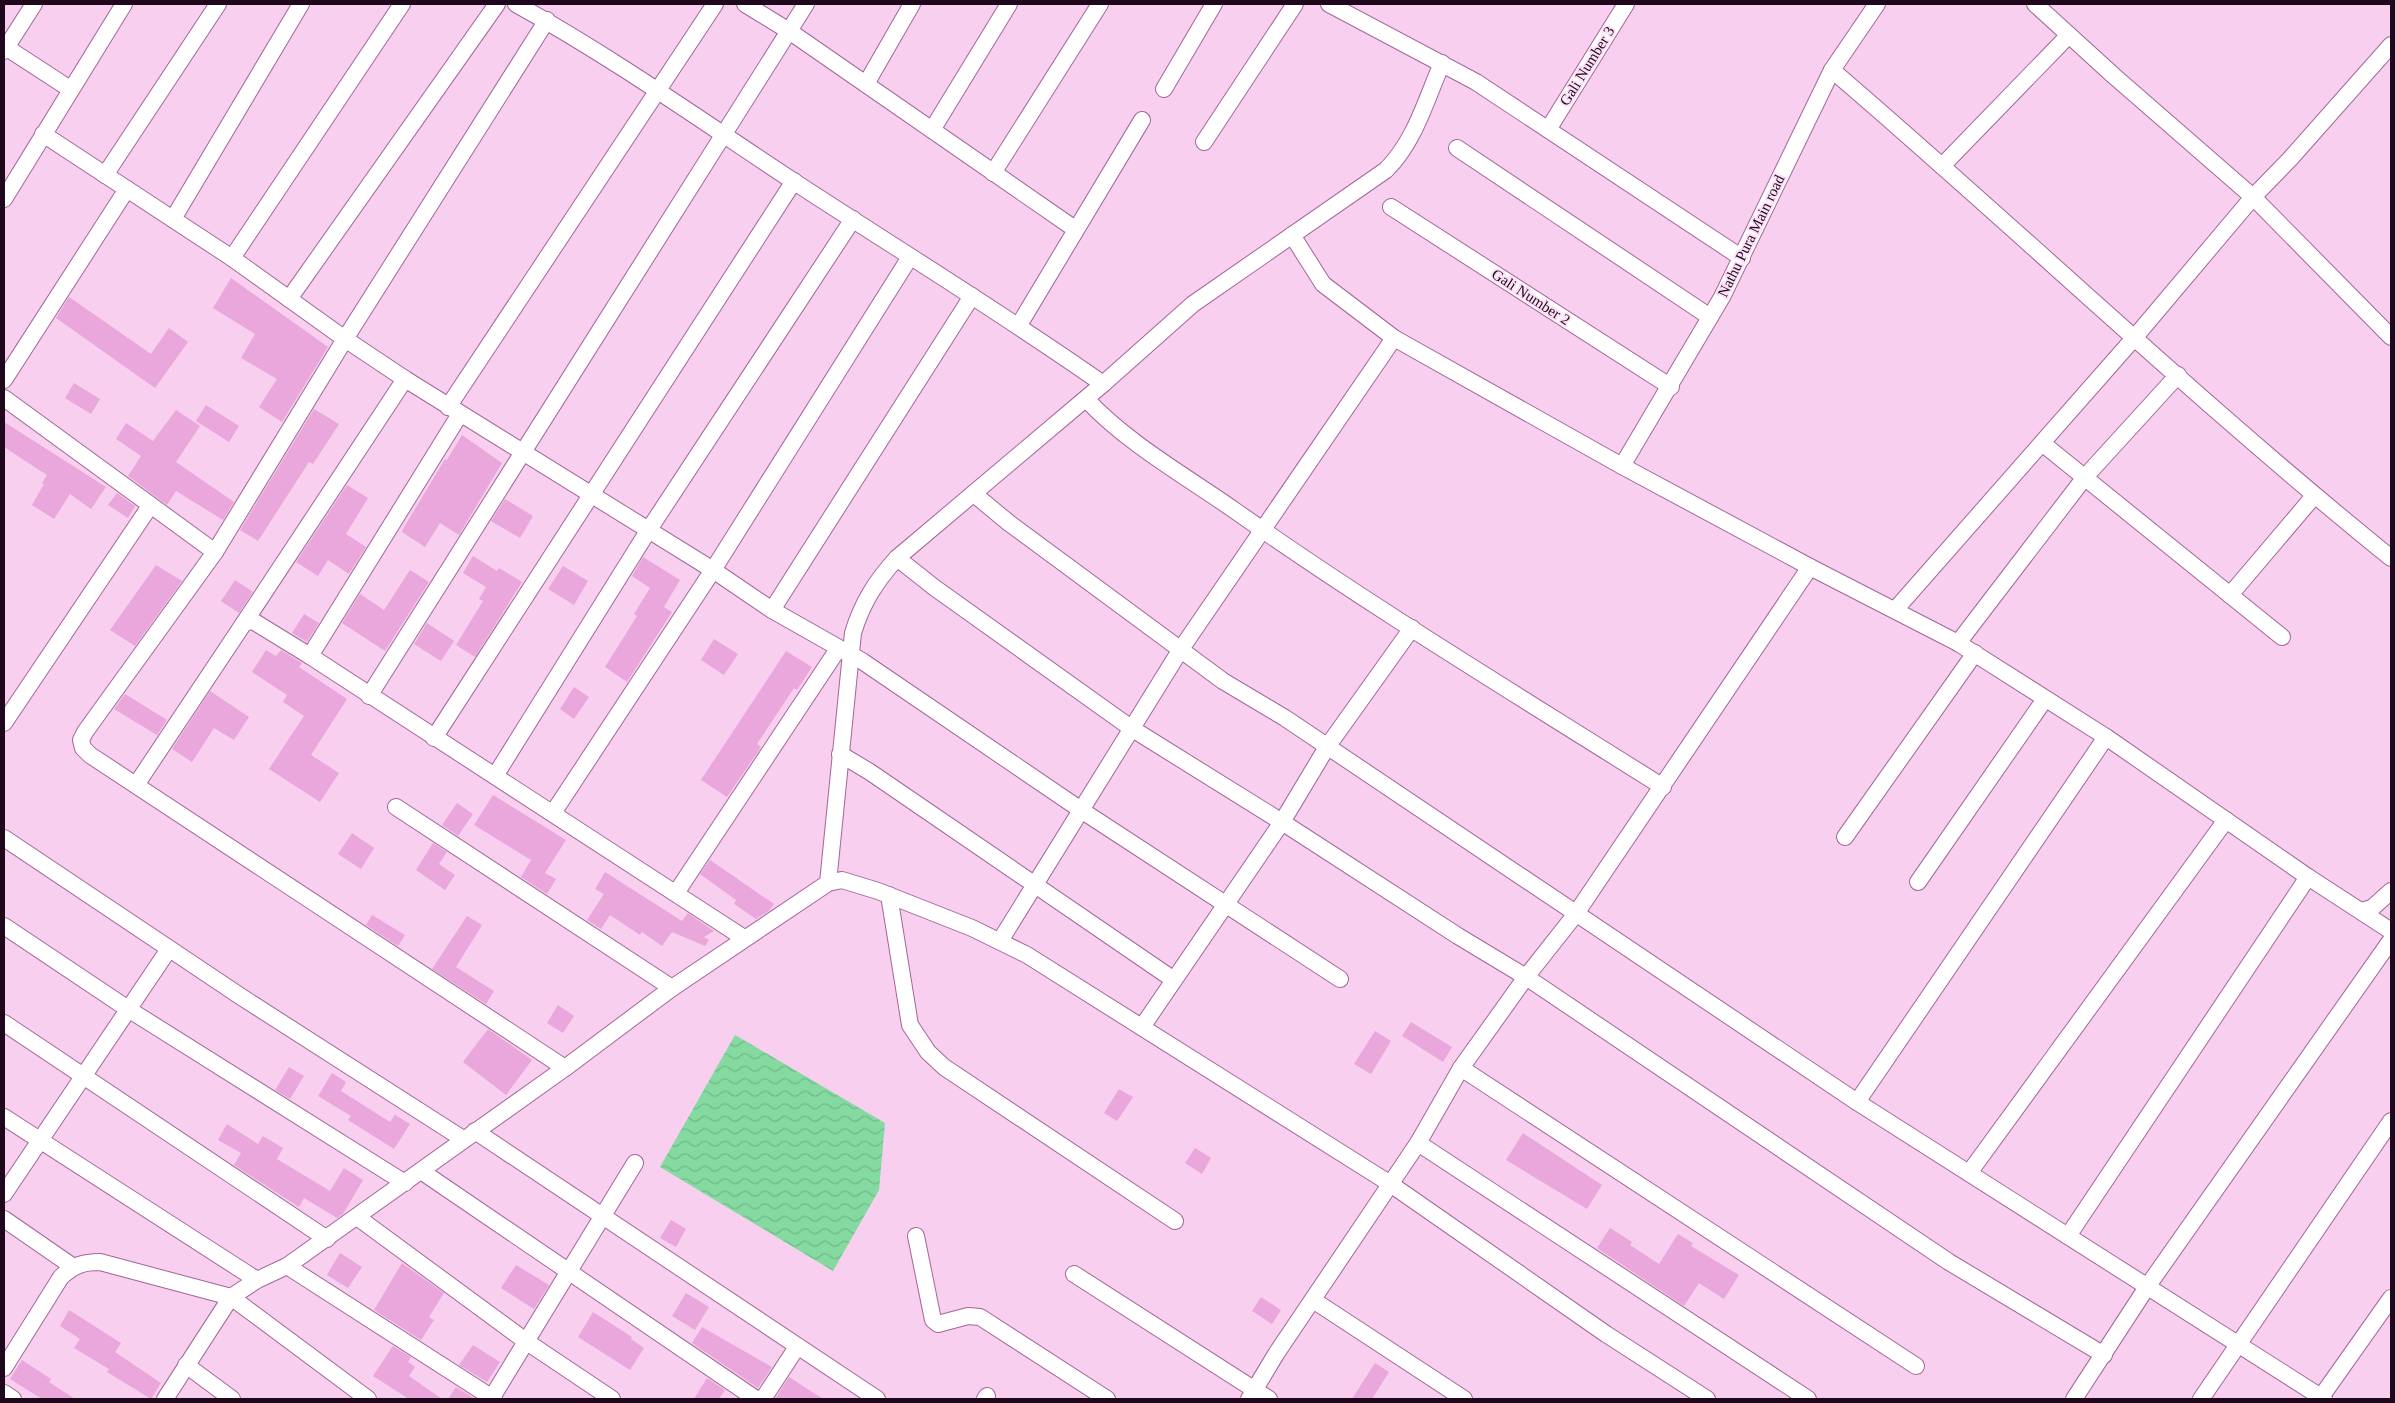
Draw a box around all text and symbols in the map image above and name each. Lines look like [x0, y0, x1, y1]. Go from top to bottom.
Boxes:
street label: Gali Number 3 [1556, 24, 1618, 108]
street label: Nathu Pura Main road [1715, 172, 1788, 300]
street label: Gali Number 2 [1489, 266, 1573, 328]

